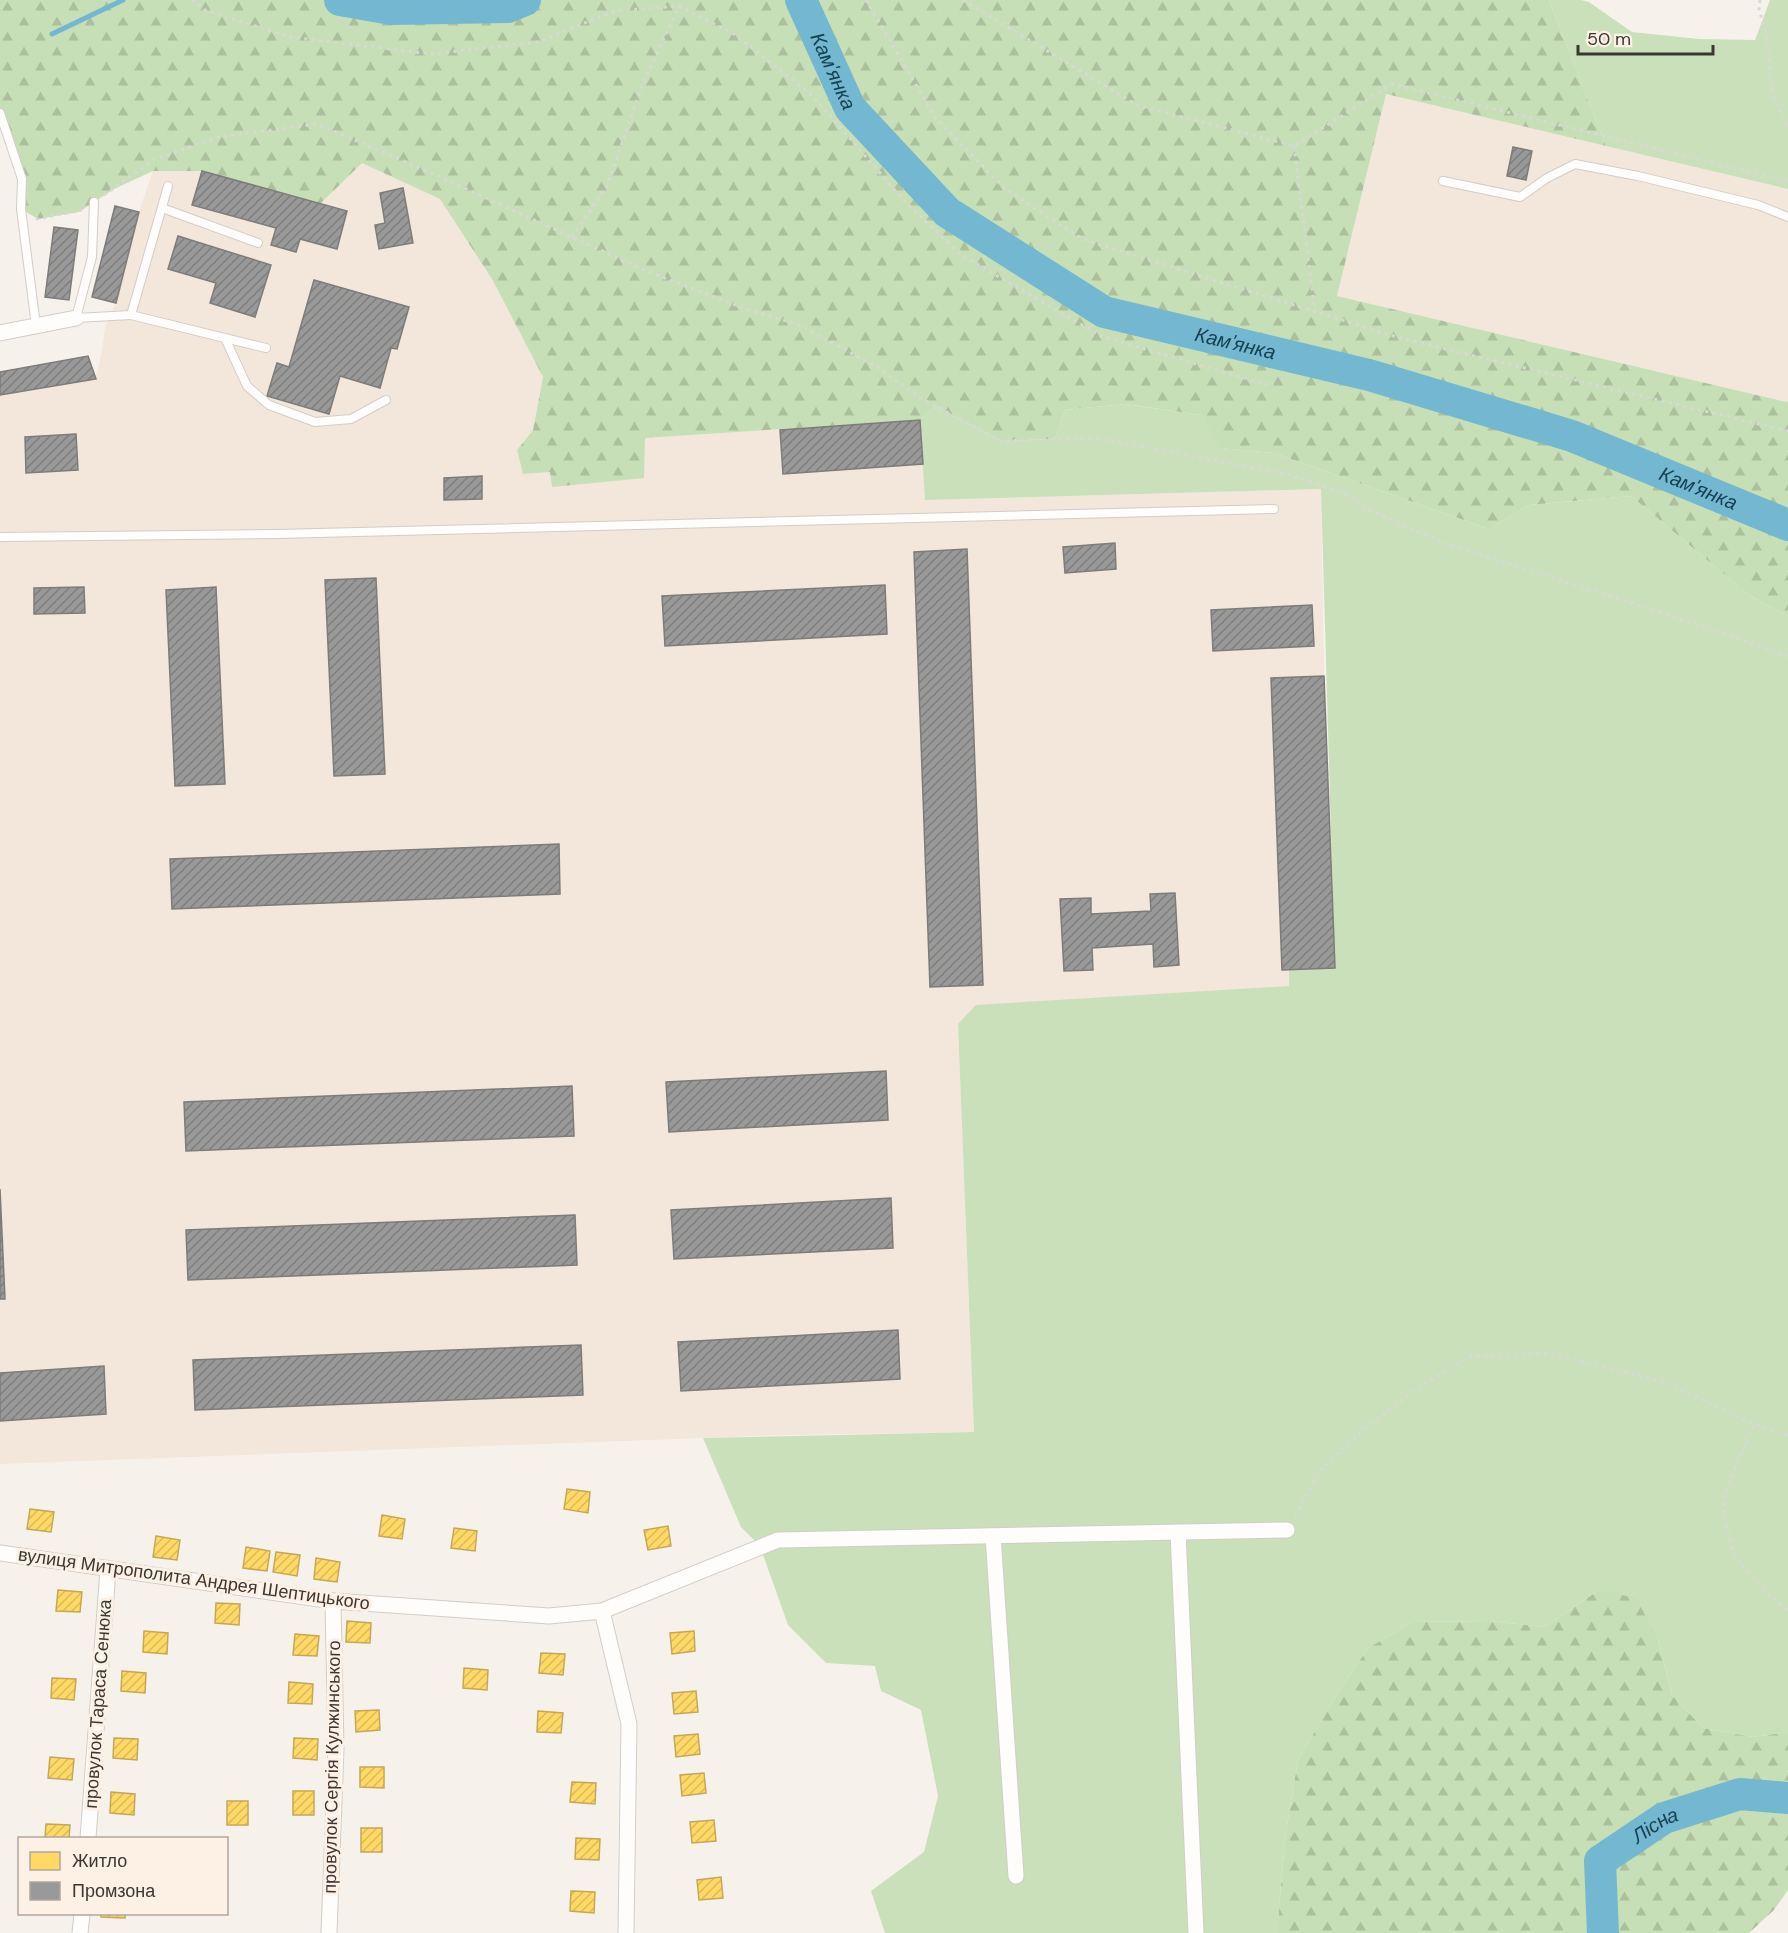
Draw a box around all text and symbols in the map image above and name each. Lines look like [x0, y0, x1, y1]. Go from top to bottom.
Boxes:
scale bar [1578, 18, 1713, 56]
text: 50 m [1587, 27, 1631, 51]
water label: Кам'янка [804, 28, 862, 114]
water label: Кам'янка [1192, 321, 1278, 365]
water label: Кам'янка [1655, 460, 1741, 516]
street label: вулиця Митрополита Андрея Шептицького [17, 1542, 371, 1616]
street label: провулок Тараса Сенюка [79, 1598, 117, 1809]
street label: провулок Сергія Кулжинського [318, 1640, 346, 1894]
water label: Лісна [1625, 1801, 1681, 1850]
legend [18, 1837, 228, 1915]
text: Житло [72, 1849, 127, 1873]
text: Промзона [72, 1879, 156, 1903]

